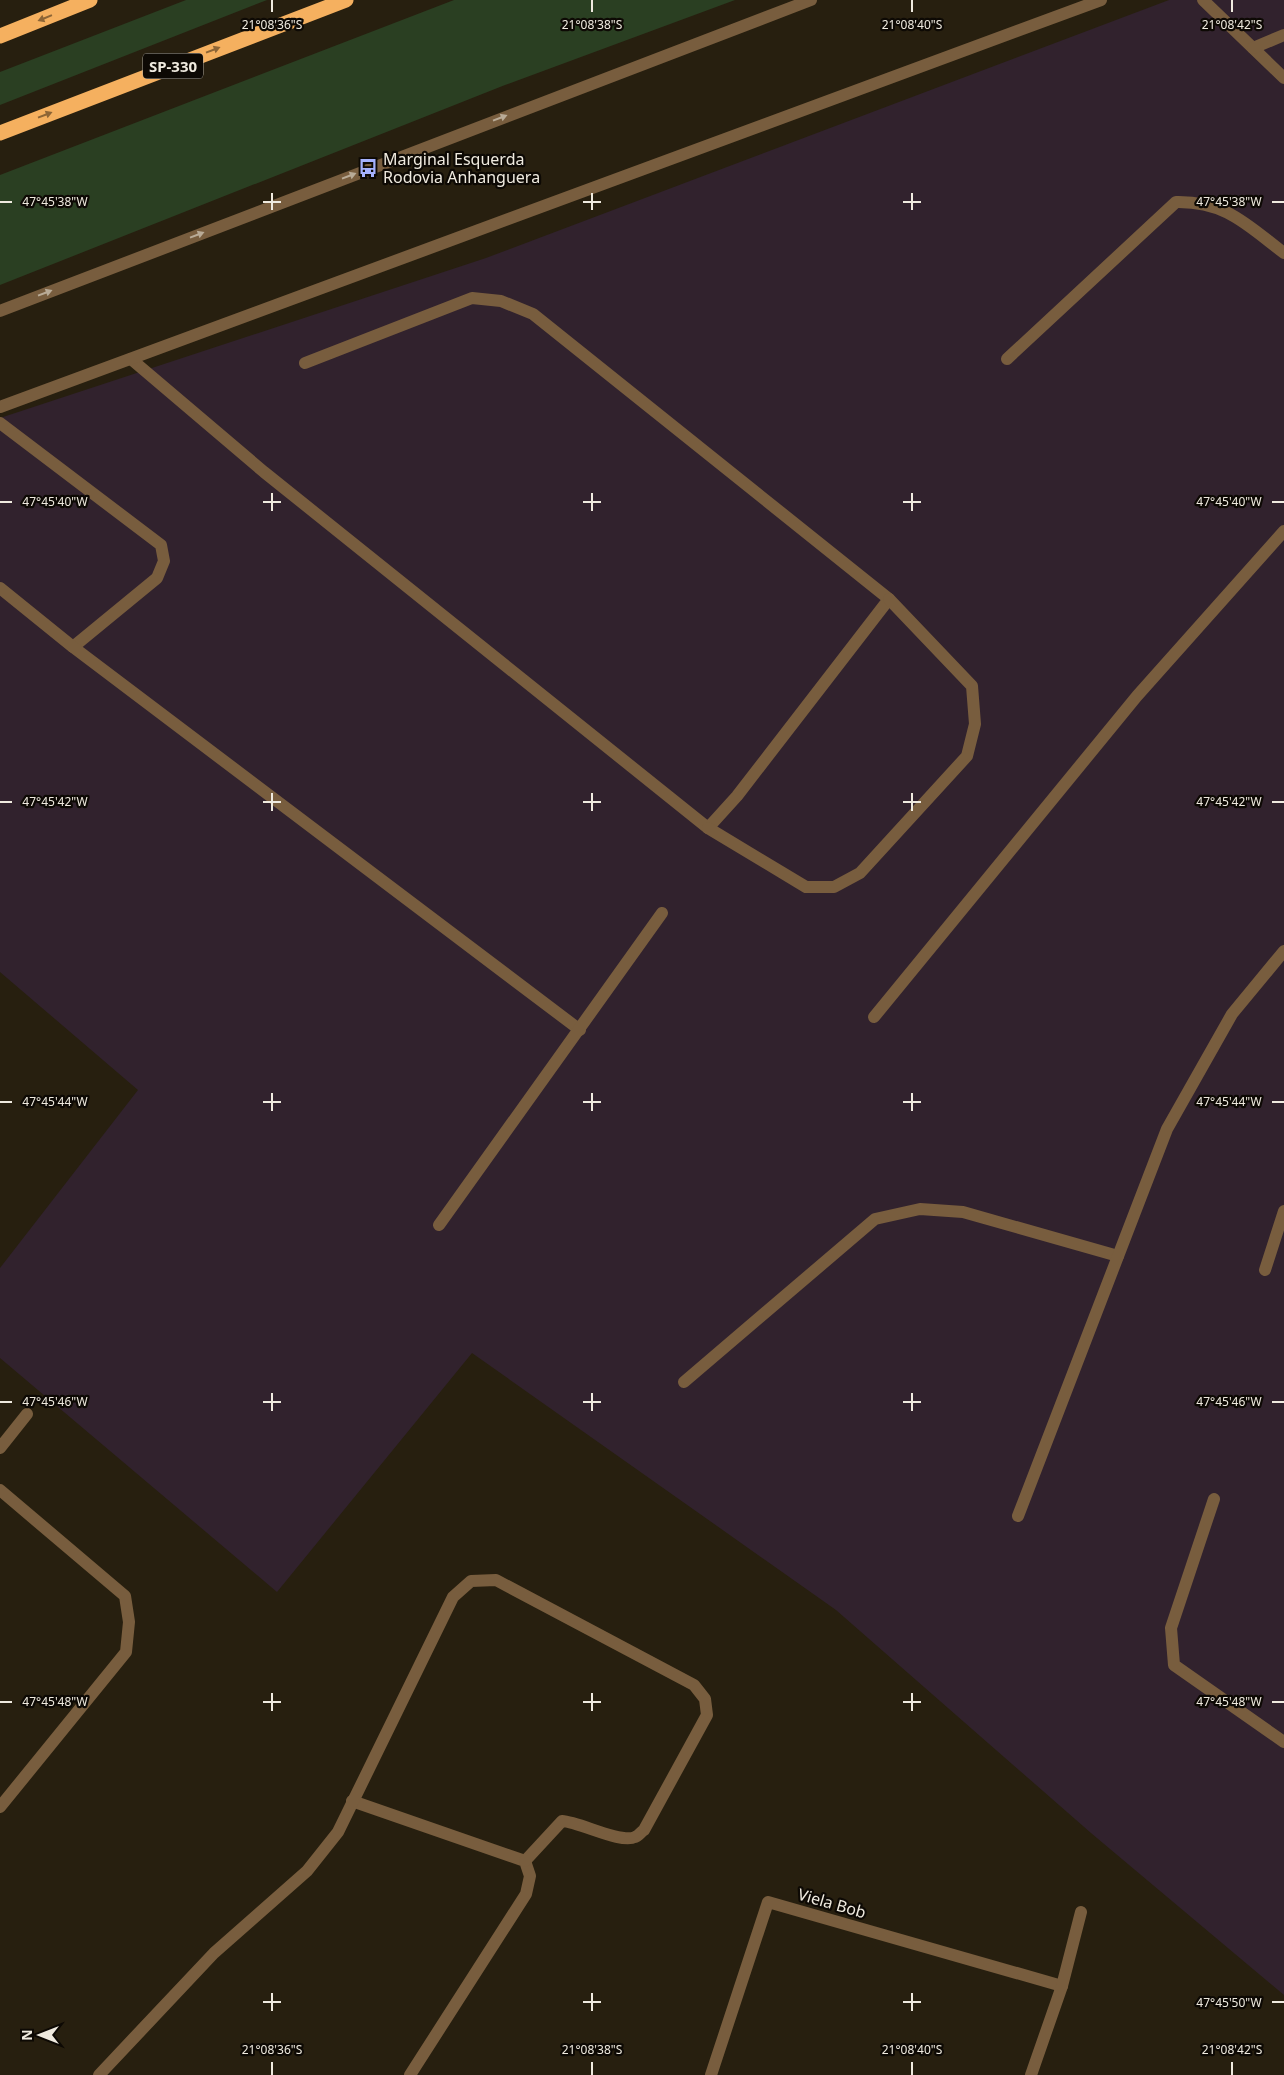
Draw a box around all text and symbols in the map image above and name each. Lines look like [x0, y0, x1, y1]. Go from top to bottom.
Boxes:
one-way arrow [37, 14, 52, 22]
text: 21°08'36"S [242, 16, 303, 33]
text: 21°08'38"S [562, 16, 623, 33]
text: 21°08'40"S [882, 16, 943, 33]
text: 21°08'42"S [1202, 16, 1263, 33]
one-way arrow [206, 46, 221, 54]
road number: SP-330 [143, 54, 203, 78]
one-way arrow [38, 111, 53, 118]
one-way arrow [493, 114, 508, 121]
place label: Marginal Esquerda Rodovia Anhanguera [383, 148, 540, 188]
bus stop icon: Marginal Esquerda Rodovia Anhanguera [357, 157, 379, 179]
one-way arrow [341, 172, 356, 179]
text: 47°45'38"W [22, 193, 88, 210]
text: 47°45'38"W [1196, 193, 1262, 210]
one-way arrow [190, 231, 205, 239]
one-way arrow [38, 289, 53, 296]
text: 47°45'40"W [22, 493, 88, 510]
text: 47°45'40"W [1196, 493, 1262, 510]
text: 47°45'42"W [22, 793, 88, 810]
text: 47°45'42"W [1196, 793, 1262, 810]
text: 47°45'44"W [22, 1093, 88, 1110]
text: 47°45'44"W [1196, 1093, 1262, 1110]
text: 47°45'46"W [22, 1393, 88, 1410]
text: 47°45'46"W [1196, 1393, 1262, 1410]
text: 47°45'48"W [22, 1693, 88, 1710]
text: 47°45'48"W [1196, 1693, 1262, 1710]
street label: Viela Bob [795, 1883, 869, 1923]
text: 47°45'50"W [1196, 1994, 1262, 2011]
north arrow [15, 2010, 65, 2060]
text: N [17, 2029, 36, 2041]
text: 21°08'36"S [242, 2041, 303, 2058]
text: 21°08'38"S [562, 2041, 623, 2058]
text: 21°08'40"S [882, 2041, 943, 2058]
text: 21°08'42"S [1202, 2041, 1263, 2058]

